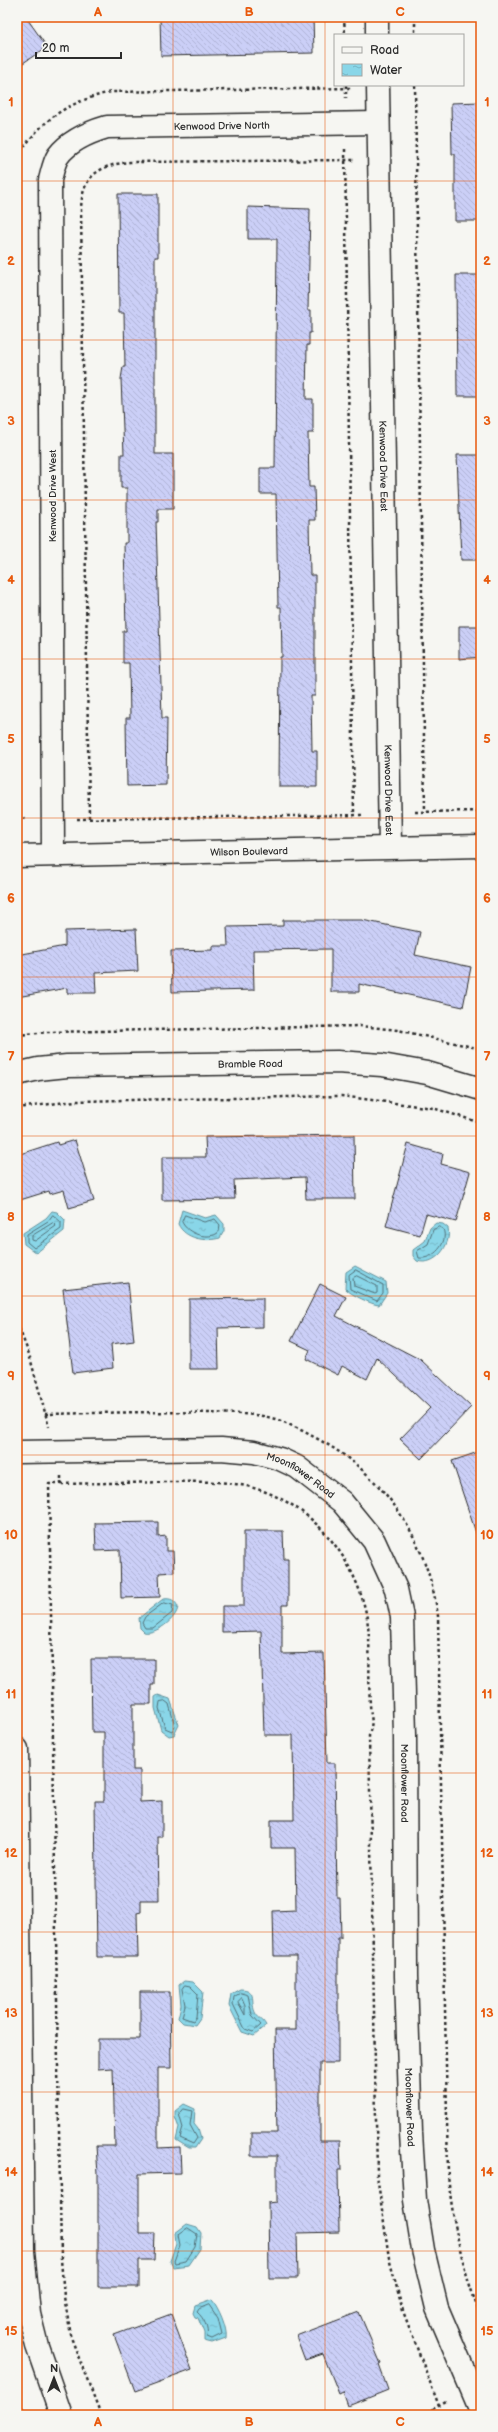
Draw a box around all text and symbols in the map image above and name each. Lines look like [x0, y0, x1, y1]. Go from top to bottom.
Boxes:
text: A [93, 4, 102, 20]
text: B [244, 4, 254, 20]
text: C [395, 4, 405, 20]
scale bar [36, 34, 121, 60]
legend [334, 34, 464, 86]
text: 20 m [42, 41, 69, 56]
text: Road [370, 43, 399, 58]
text: Water [370, 63, 402, 78]
text: 1 [8, 94, 14, 110]
text: 1 [484, 94, 490, 110]
street label: Kenwood Drive North [174, 120, 270, 133]
text: 2 [7, 253, 15, 269]
text: 2 [483, 253, 491, 269]
text: 3 [7, 413, 15, 429]
text: 3 [483, 413, 491, 429]
street label: Kenwood Drive East [376, 420, 390, 511]
street label: Kenwood Drive West [47, 450, 59, 542]
text: 4 [7, 572, 15, 588]
text: 4 [483, 572, 491, 588]
text: 5 [7, 731, 15, 747]
text: 5 [483, 731, 491, 747]
street label: Kenwood Drive East [381, 744, 395, 835]
street label: Wilson Boulevard [210, 845, 288, 859]
text: 6 [7, 890, 15, 906]
text: 6 [483, 890, 491, 906]
text: 7 [7, 1049, 15, 1065]
text: 7 [483, 1049, 491, 1065]
street label: Bramble Road [218, 1058, 283, 1071]
text: 8 [7, 1209, 15, 1225]
text: 8 [483, 1209, 491, 1225]
text: 9 [7, 1368, 15, 1384]
text: 9 [483, 1368, 491, 1384]
street label: Moonflower Road [265, 1451, 337, 1501]
text: 10 [4, 1527, 18, 1543]
text: 10 [480, 1527, 494, 1543]
text: 11 [6, 1686, 16, 1702]
text: 11 [482, 1686, 492, 1702]
street label: Moonflower Road [398, 1744, 410, 1823]
text: 12 [4, 1845, 18, 1861]
text: 12 [480, 1845, 494, 1861]
text: 13 [4, 2005, 18, 2021]
text: 13 [480, 2005, 494, 2021]
street label: Moonflower Road [402, 2067, 417, 2147]
text: 14 [4, 2164, 18, 2180]
text: 14 [480, 2164, 494, 2180]
text: 15 [5, 2323, 18, 2339]
text: 15 [481, 2323, 494, 2339]
north arrow [34, 2358, 74, 2398]
text: N [50, 2362, 58, 2375]
text: A [93, 2414, 102, 2430]
text: B [244, 2414, 254, 2430]
text: C [395, 2414, 405, 2430]

